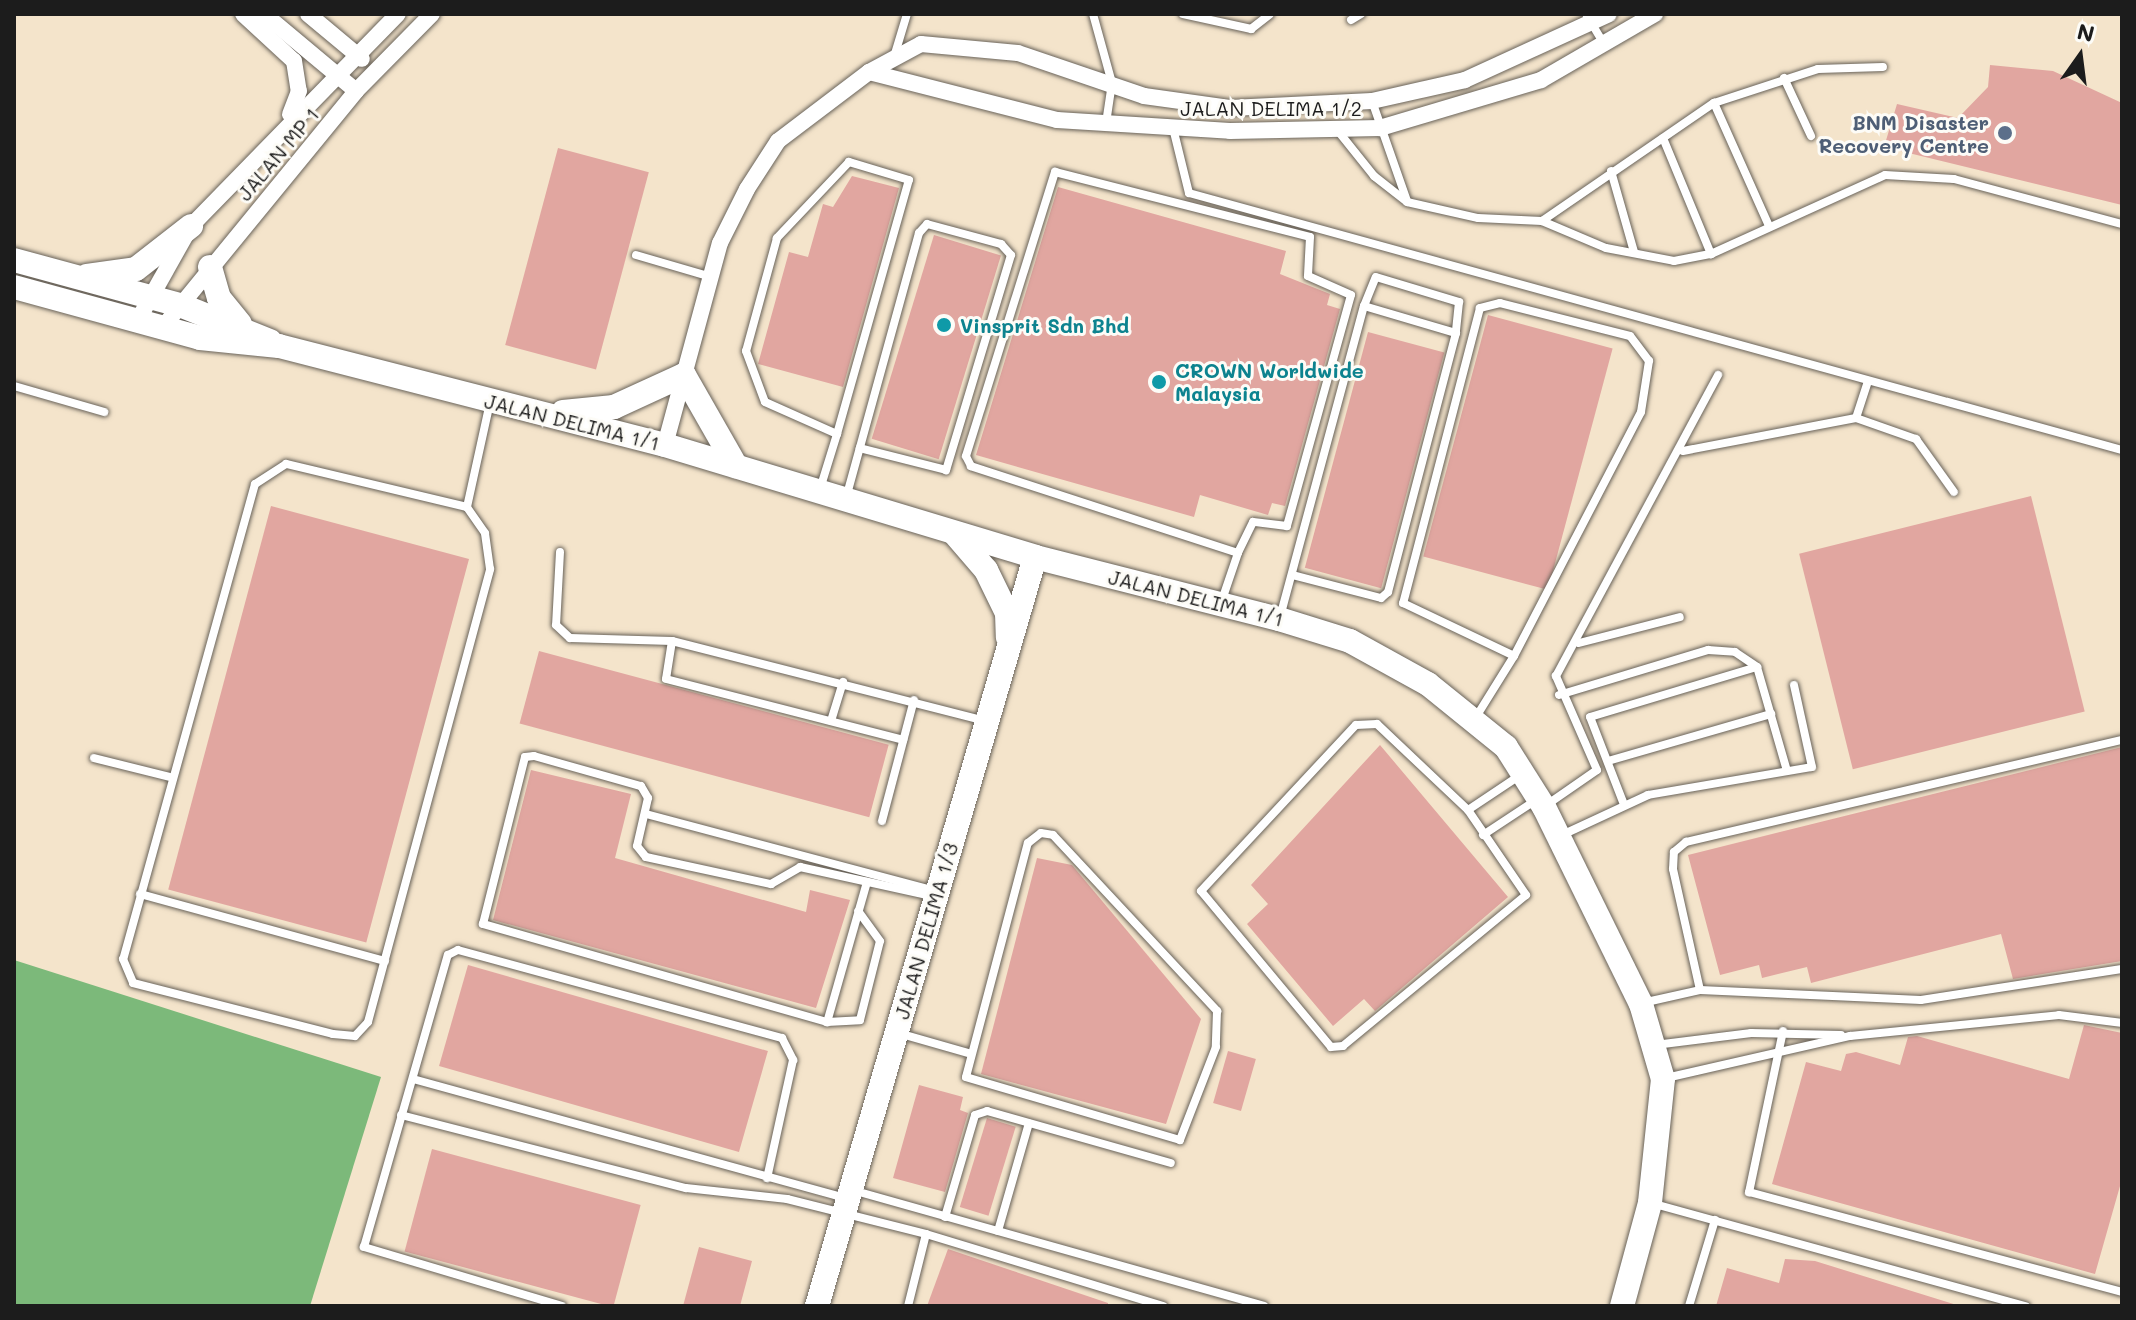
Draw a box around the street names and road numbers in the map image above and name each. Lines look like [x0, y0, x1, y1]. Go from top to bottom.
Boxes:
street label: JALAN DELIMA 1/2 [1180, 96, 1362, 120]
street label: JALAN MP 1 [232, 103, 324, 205]
street label: JALAN DELIMA 1/1 [482, 389, 662, 455]
street label: JALAN DELIMA 1/1 [1106, 565, 1286, 631]
street label: JALAN DELIMA 1/3 [889, 840, 963, 1022]

